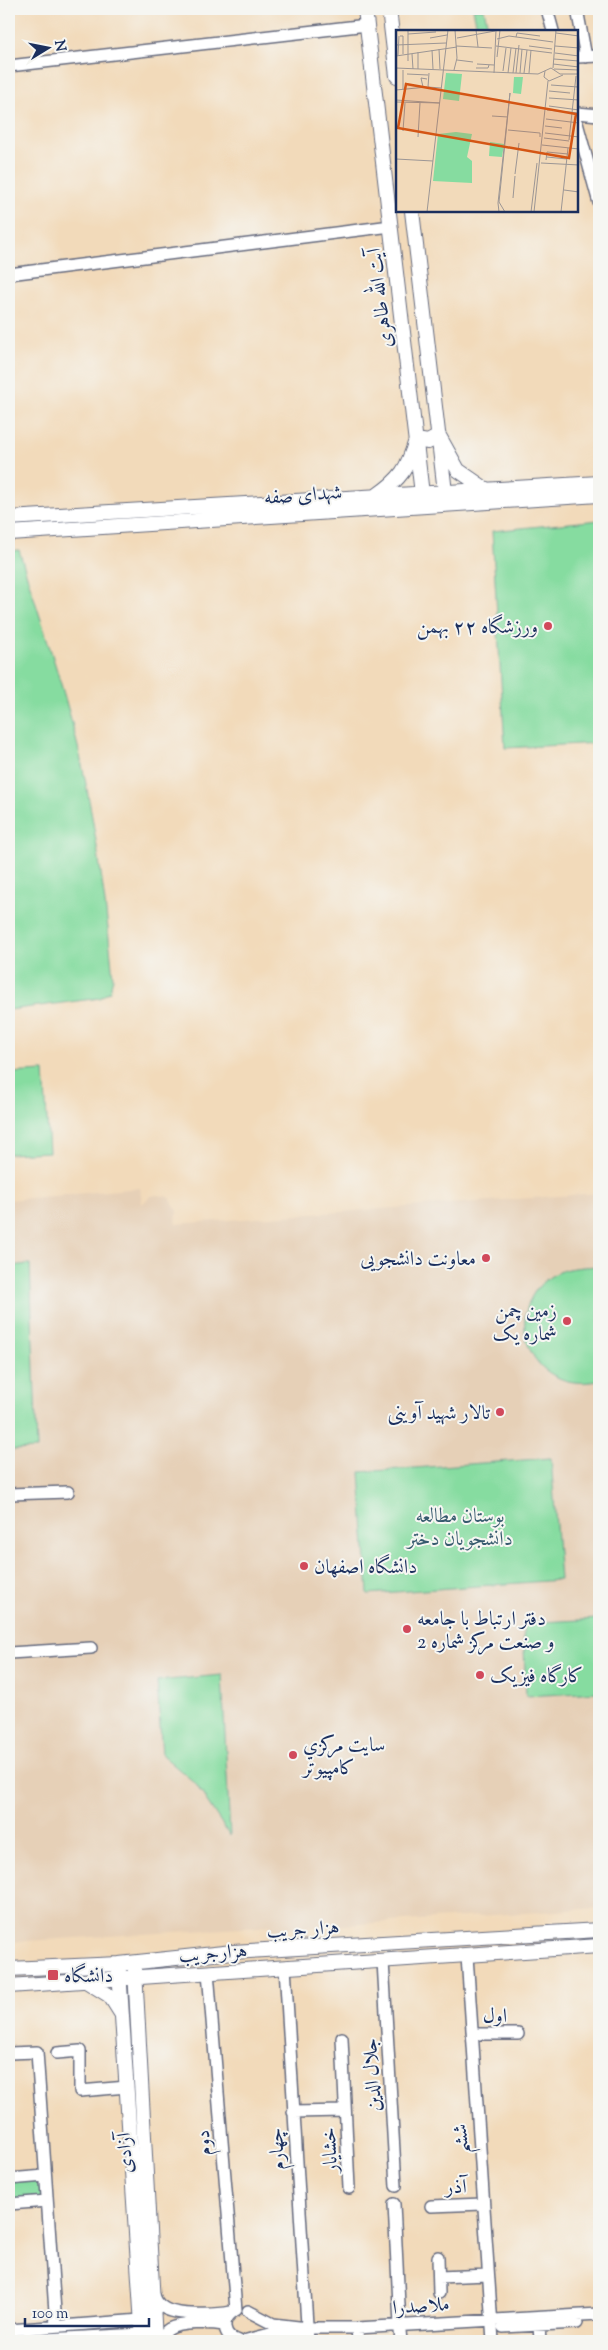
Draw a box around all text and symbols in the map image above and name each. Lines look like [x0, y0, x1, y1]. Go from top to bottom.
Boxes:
north arrow [22, 22, 72, 72]
inset map [396, 30, 578, 212]
text: N [48, 39, 70, 53]
street label: آیت الله طاهری [358, 243, 402, 350]
street label: شهدای صفه [263, 479, 343, 514]
place label: ورزشگاه ۲۲ بهمن [417, 613, 538, 643]
marker: ورزشگاه ۲۲ بهمن [542, 620, 554, 632]
place label: معاونت دانشجویی [360, 1246, 476, 1275]
marker: معاونت دانشجویی [480, 1252, 492, 1264]
place label: زمین چمن شماره یک [492, 1298, 557, 1350]
marker: زمین چمن شماره یک [561, 1315, 573, 1327]
place label: تالار شهید آوینی [388, 1400, 490, 1429]
marker: تالار شهید آوینی [494, 1406, 506, 1418]
park label: بوستان مطالعه دانشجویان دختر [405, 1503, 513, 1555]
place label: دانشگاه اصفهان [314, 1553, 417, 1583]
marker: دانشگاه اصفهان [298, 1560, 310, 1572]
place label: دفتر ارتباط با جامعه و صنعت مرکز شماره 2 [417, 1606, 555, 1658]
marker: دفتر ارتباط با جامعه و صنعت مرکز شماره 2 [401, 1623, 413, 1635]
place label: کارگاه فیزیک [490, 1663, 583, 1692]
marker: کارگاه فیزیک [474, 1669, 486, 1681]
place label: سايت مرکزي کامپيوتر [301, 1732, 385, 1784]
marker: سايت مرکزي کامپيوتر [287, 1749, 299, 1761]
street label: هزار جریب [266, 1914, 340, 1947]
street label: هزارجریب [178, 1938, 248, 1971]
place label: دانشگاه [64, 1962, 113, 1992]
marker: دانشگاه [46, 1968, 60, 1982]
street label: اول [483, 2003, 507, 2032]
street label: جلال الدین [357, 2037, 390, 2112]
street label: ششم [447, 2123, 481, 2155]
street label: خشایار [316, 2126, 347, 2175]
street label: چهارم [263, 2127, 295, 2171]
street label: دوم [190, 2128, 222, 2157]
street label: آزادی [111, 2129, 142, 2174]
street label: آذر [443, 2174, 470, 2203]
street label: ملاصدرا [392, 2291, 451, 2324]
scale bar [25, 2295, 149, 2327]
text: 100 m [32, 2304, 69, 2325]

